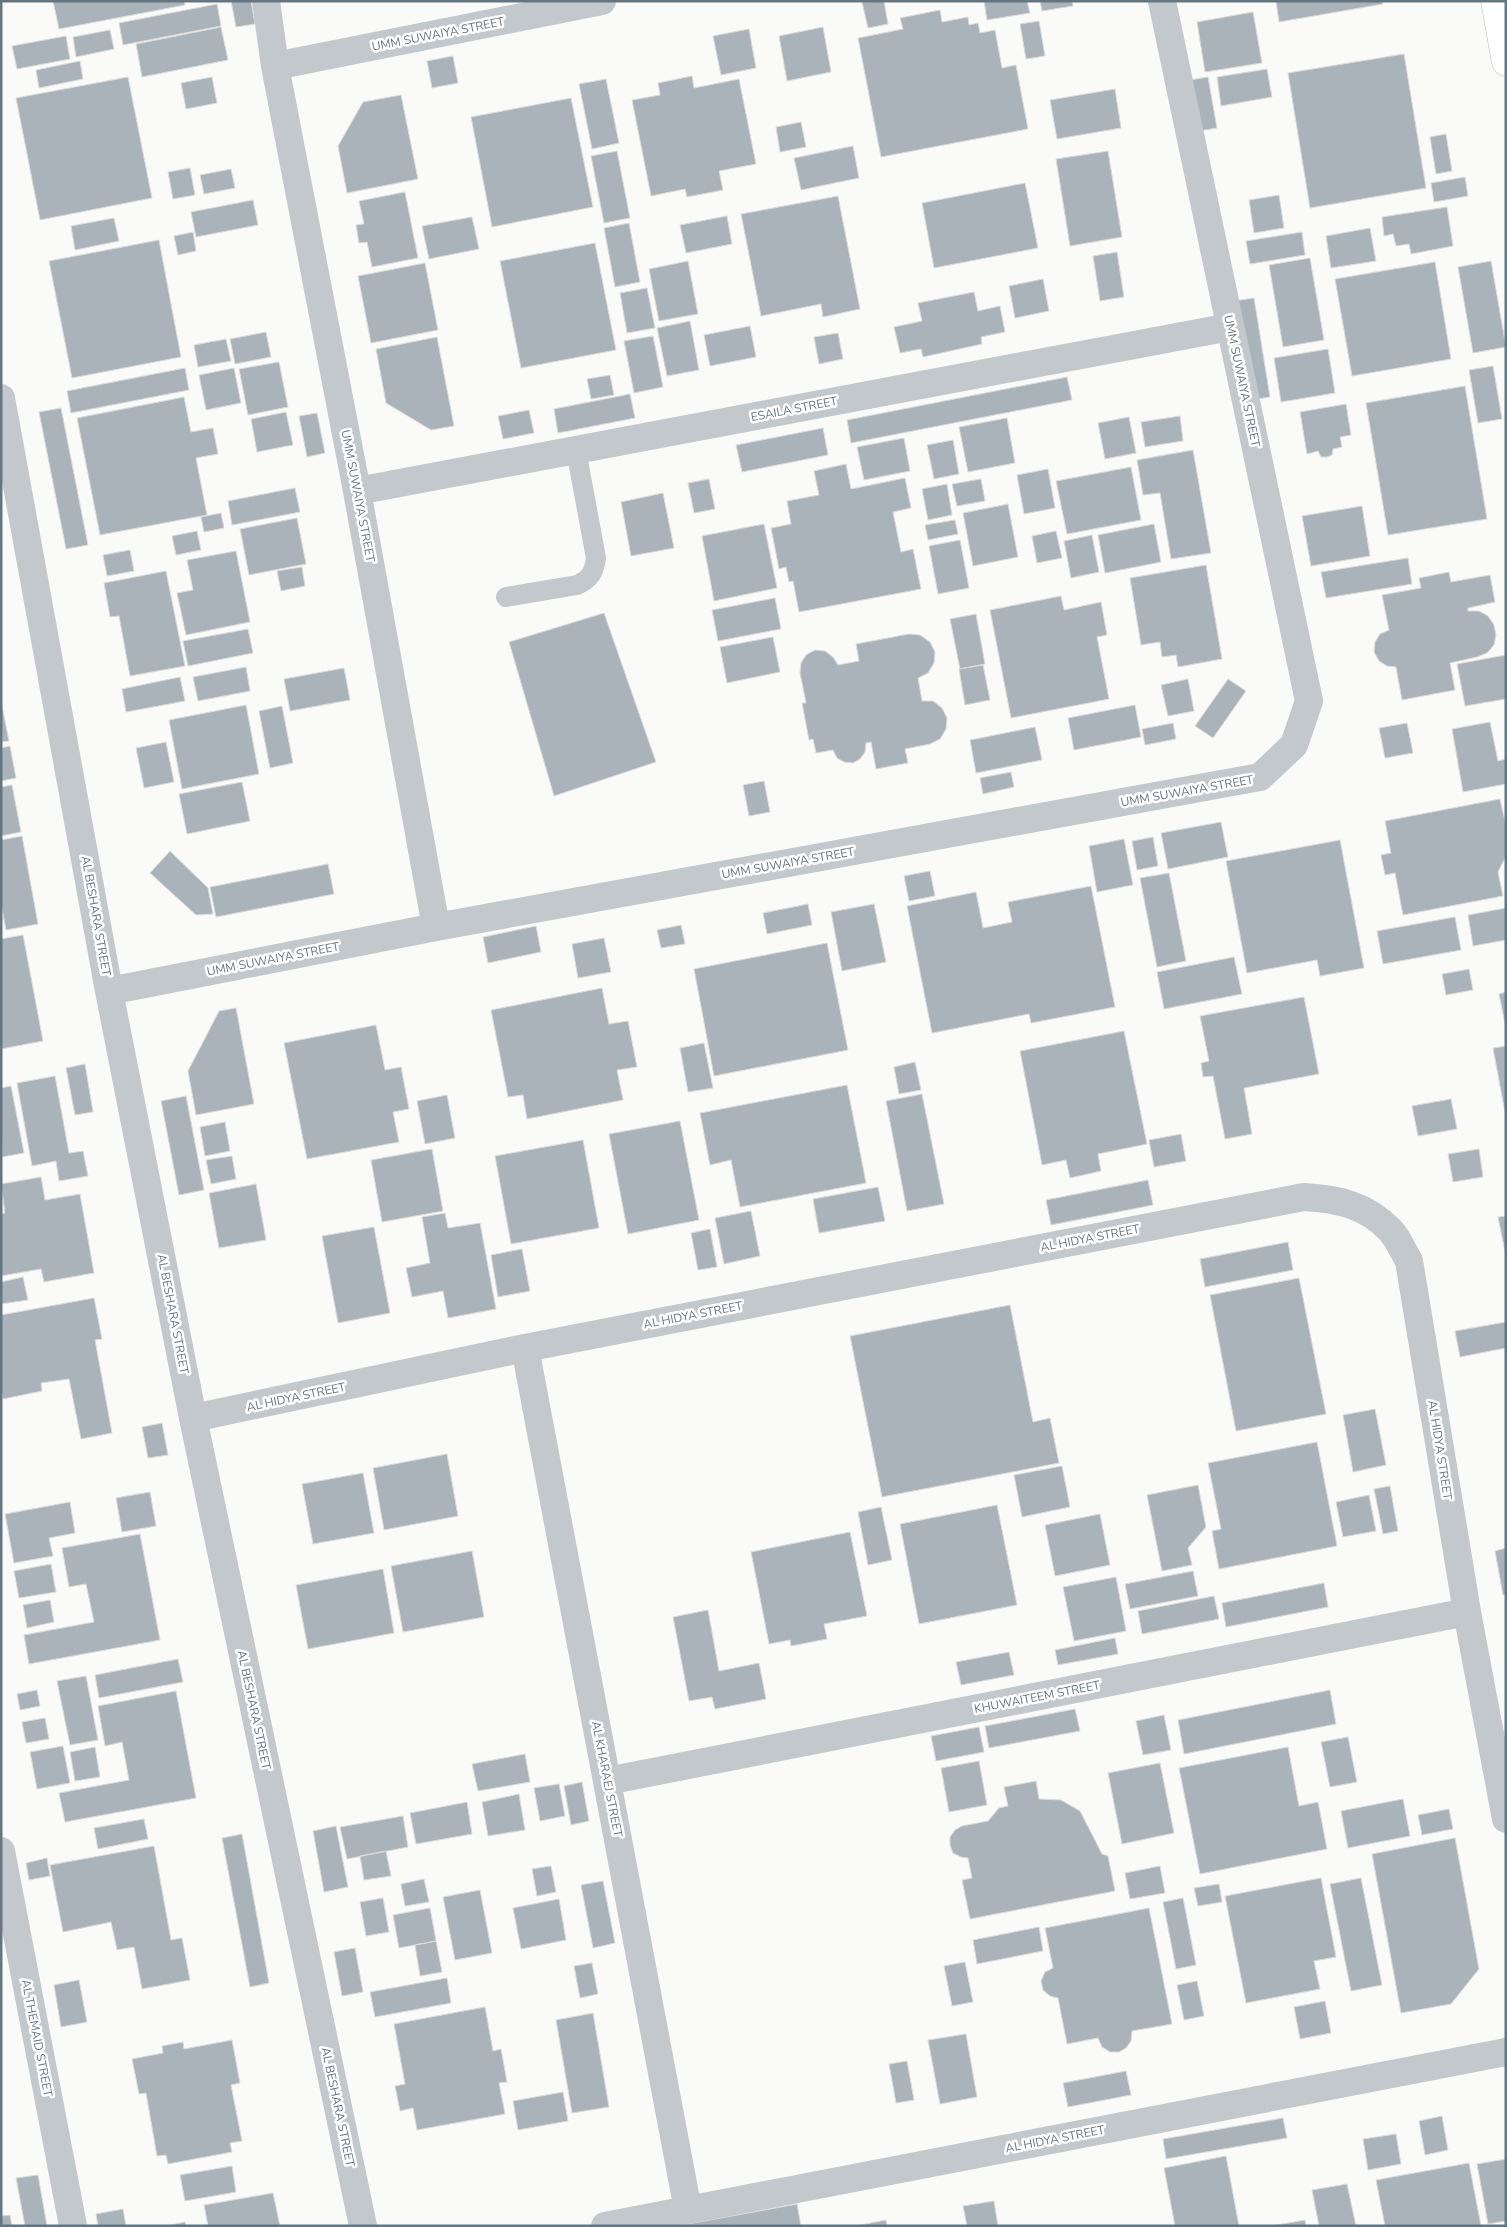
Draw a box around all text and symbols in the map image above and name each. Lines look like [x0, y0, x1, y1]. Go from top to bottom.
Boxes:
street label: UMM SUWAIYA STREET [370, 13, 506, 55]
street label: UMM SUWAIYA STREET [1220, 314, 1264, 449]
street label: ESAILA STREET [749, 393, 839, 425]
street label: UMM SUWAIYA STREET [337, 428, 379, 564]
street label: UMM SUWAIYA STREET [1119, 771, 1255, 811]
street label: UMM SUWAIYA STREET [720, 843, 856, 883]
street label: AL BESHARA STREET [78, 855, 115, 978]
street label: UMM SUWAIYA STREET [205, 938, 341, 980]
street label: AL HIDYA STREET [1039, 1220, 1142, 1255]
street label: AL BESHARA STREET [154, 1253, 193, 1376]
street label: AL HIDYA STREET [642, 1297, 745, 1332]
street label: AL HIDYA STREET [245, 1379, 348, 1415]
street label: AL HIDYA STREET [1424, 1399, 1456, 1502]
street label: AL BESHARA STREET [234, 1649, 275, 1772]
street label: KHUWAITEEM STREET [973, 1677, 1102, 1717]
street label: AL KHARAEJ STREET [588, 1720, 626, 1839]
street label: AL THEMAID STREET [18, 1978, 56, 2099]
street label: AL BESHARA STREET [318, 2046, 359, 2169]
street label: AL HIDYA STREET [1004, 2121, 1107, 2156]

